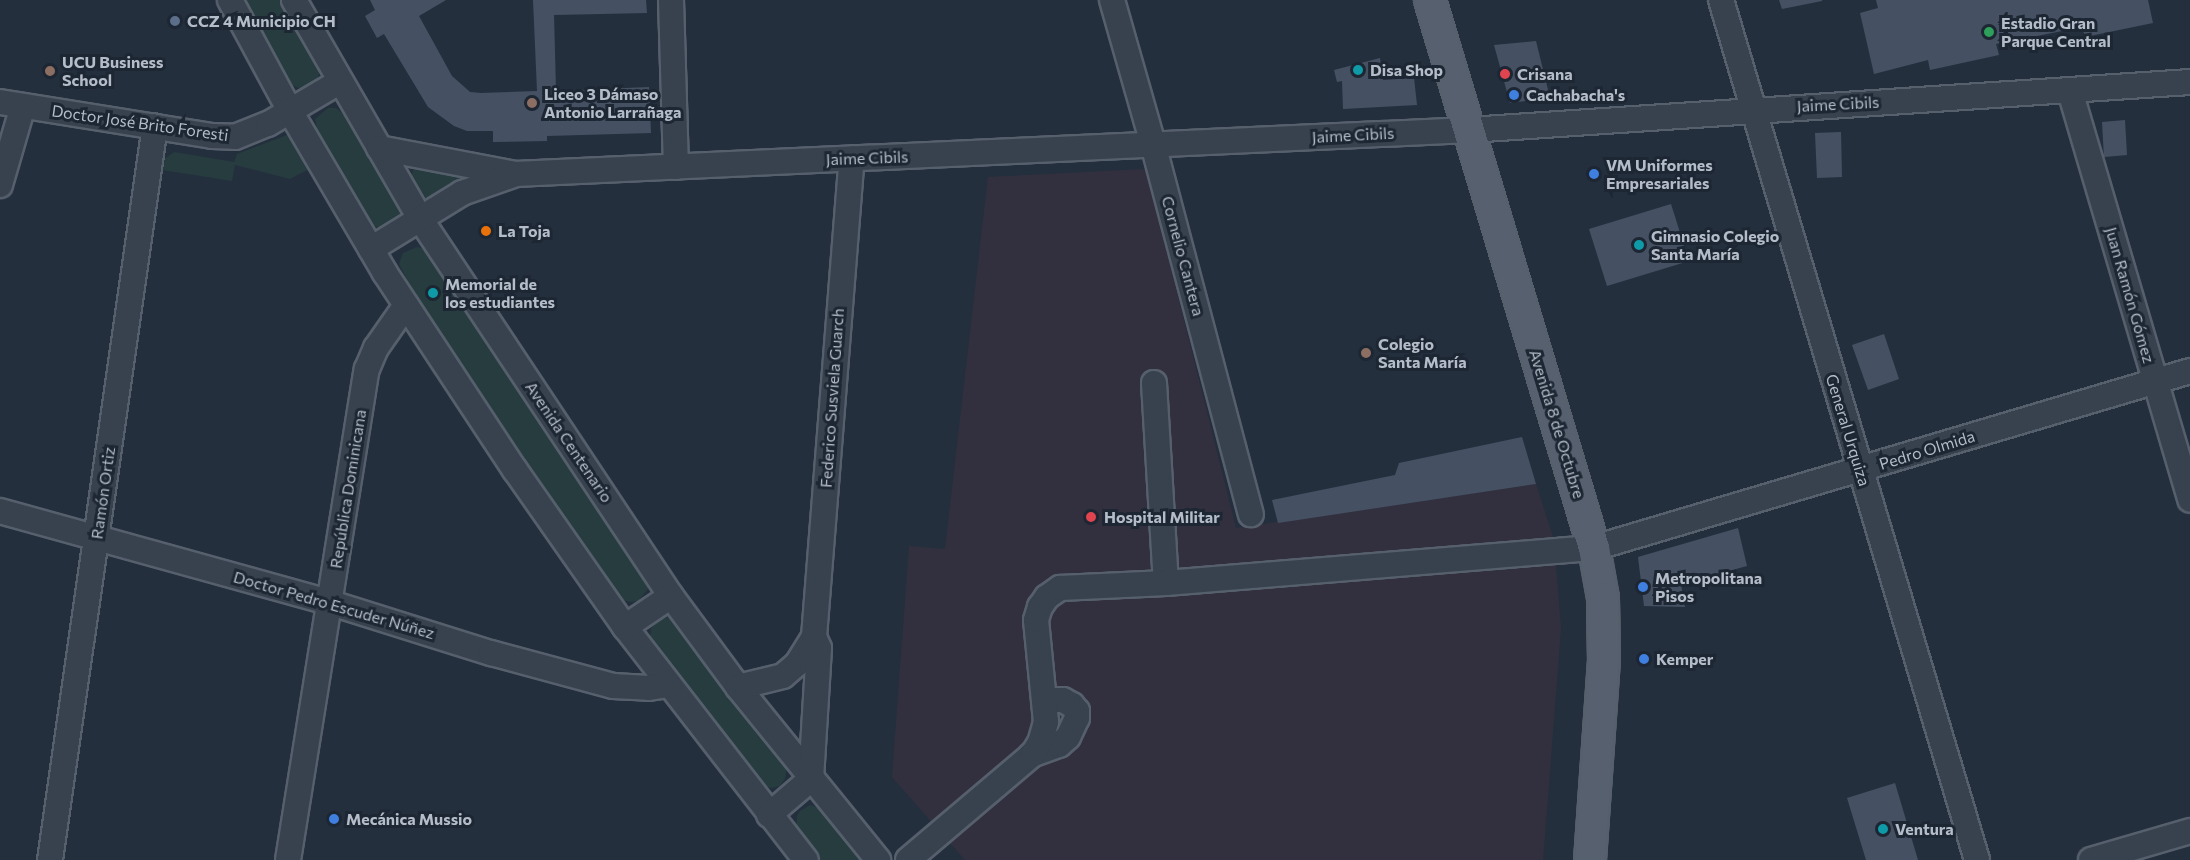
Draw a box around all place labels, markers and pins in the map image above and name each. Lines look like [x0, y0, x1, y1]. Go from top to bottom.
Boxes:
place label: CCZ 4 Municipio CH [187, 11, 336, 31]
place label: Estadio Gran Parque Central [2001, 13, 2111, 51]
marker: CCZ 4 Municipio CH [168, 14, 182, 28]
marker: Estadio Gran Parque Central [1982, 25, 1996, 39]
place label: UCU Business School [62, 52, 163, 90]
place label: Disa Shop [1370, 60, 1443, 80]
marker: Disa Shop [1351, 63, 1365, 77]
marker: UCU Business School [43, 64, 57, 78]
place label: Crisana [1517, 64, 1573, 84]
marker: Crisana [1498, 67, 1512, 81]
place label: Liceo 3 Dámaso Antonio Larrañaga [544, 84, 681, 122]
place label: Cachabacha's [1526, 85, 1625, 105]
marker: Cachabacha's [1507, 88, 1521, 102]
marker: Liceo 3 Dámaso Antonio Larrañaga [525, 96, 539, 110]
place label: VM Uniformes Empresariales [1606, 155, 1713, 193]
marker: VM Uniformes Empresariales [1587, 167, 1601, 181]
place label: La Toja [498, 221, 550, 241]
marker: La Toja [479, 224, 493, 238]
place label: Gimnasio Colegio Santa María [1651, 226, 1779, 264]
marker: Gimnasio Colegio Santa María [1632, 238, 1646, 252]
place label: Memorial de los estudiantes [445, 274, 555, 312]
marker: Memorial de los estudiantes [426, 286, 440, 300]
place label: Colegio Santa María [1378, 334, 1467, 372]
marker: Colegio Santa María [1359, 346, 1373, 360]
place label: Hospital Militar [1104, 507, 1220, 527]
marker: Hospital Militar [1082, 508, 1100, 526]
place label: Metropolitana Pisos [1655, 568, 1762, 606]
marker: Metropolitana Pisos [1636, 580, 1650, 594]
place label: Kemper [1656, 649, 1713, 669]
marker: Kemper [1637, 652, 1651, 666]
place label: Mecánica Mussio [346, 809, 472, 829]
marker: Mecánica Mussio [327, 812, 341, 826]
place label: Ventura [1895, 819, 1954, 839]
marker: Ventura [1876, 822, 1890, 836]

